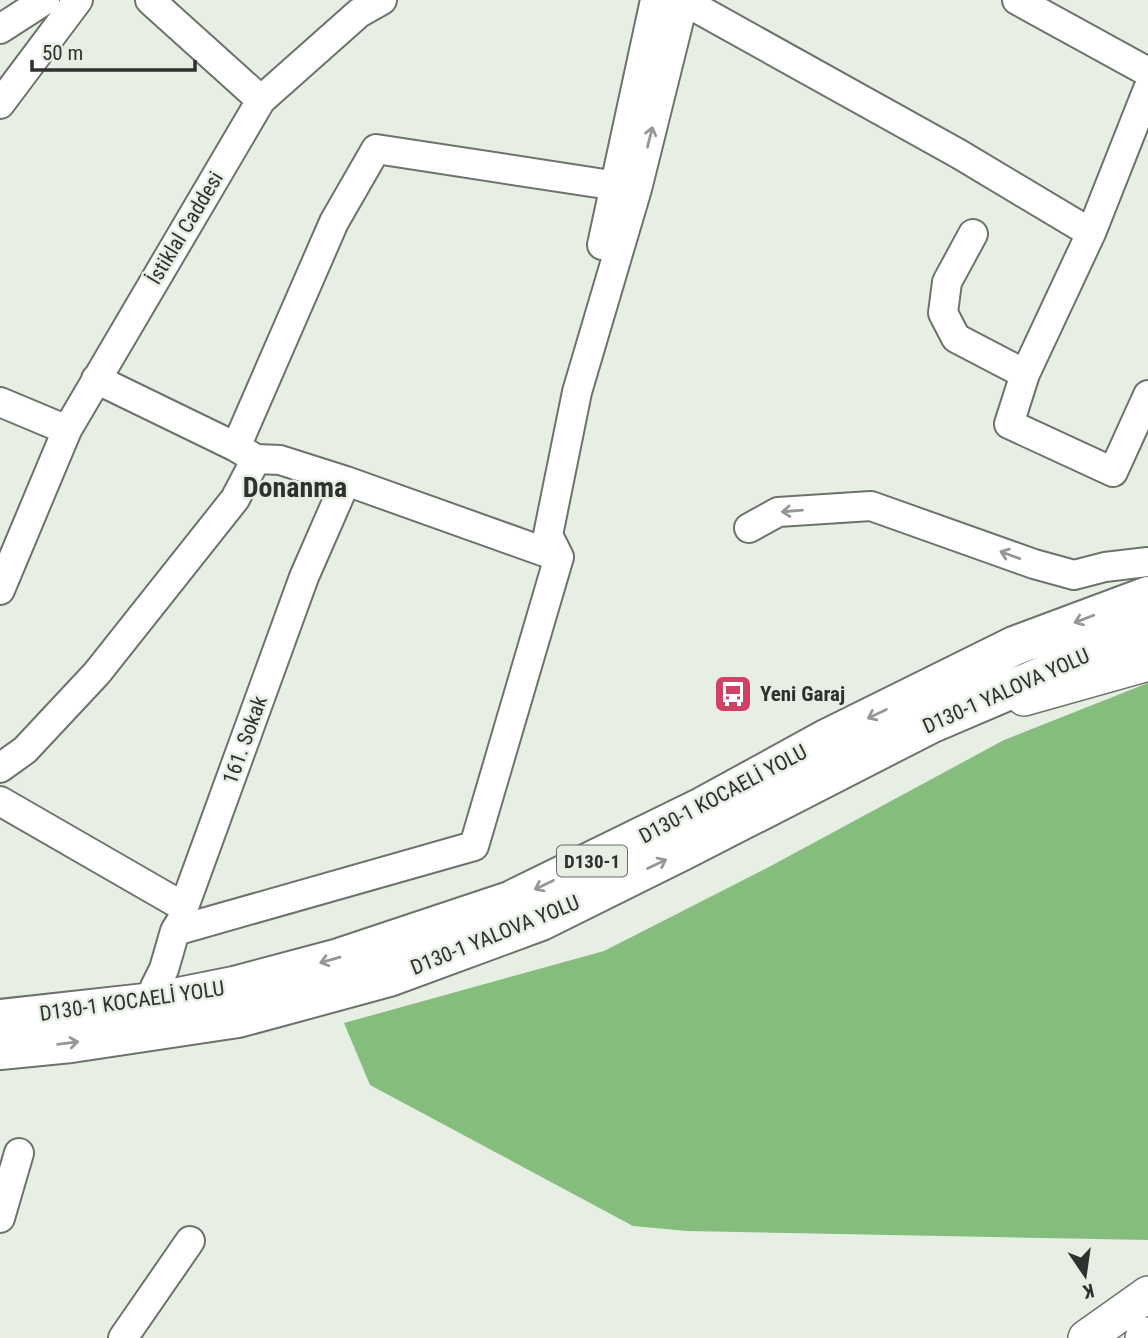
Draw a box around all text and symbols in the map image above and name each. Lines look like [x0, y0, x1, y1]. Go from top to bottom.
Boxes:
scale bar [32, 28, 194, 72]
text: 50 m [42, 41, 83, 65]
one-way arrow [644, 126, 657, 149]
street label: İstiklal Caddesi [142, 167, 228, 289]
district label: Donanma [243, 471, 347, 504]
one-way arrow [781, 505, 803, 518]
one-way arrow [1000, 548, 1022, 560]
one-way arrow [1073, 613, 1095, 626]
street label: D130-1 YALOVA YOLU [919, 643, 1093, 739]
bus stop icon: Yeni Garaj [712, 673, 754, 715]
place label: Yeni Garaj [760, 682, 845, 706]
street label: 161. Sokak [218, 692, 272, 787]
one-way arrow [867, 707, 888, 721]
street label: D130-1 KOCAELİ YOLU [635, 740, 811, 848]
road number: D130-1 [557, 846, 627, 876]
one-way arrow [646, 857, 667, 870]
one-way arrow [534, 878, 555, 892]
street label: D130-1 YALOVA YOLU [407, 890, 583, 980]
one-way arrow [319, 954, 342, 967]
street label: D130-1 KOCAELİ YOLU [38, 976, 226, 1026]
one-way arrow [56, 1036, 79, 1049]
north arrow [1050, 1240, 1120, 1310]
text: K [1081, 1279, 1096, 1304]

